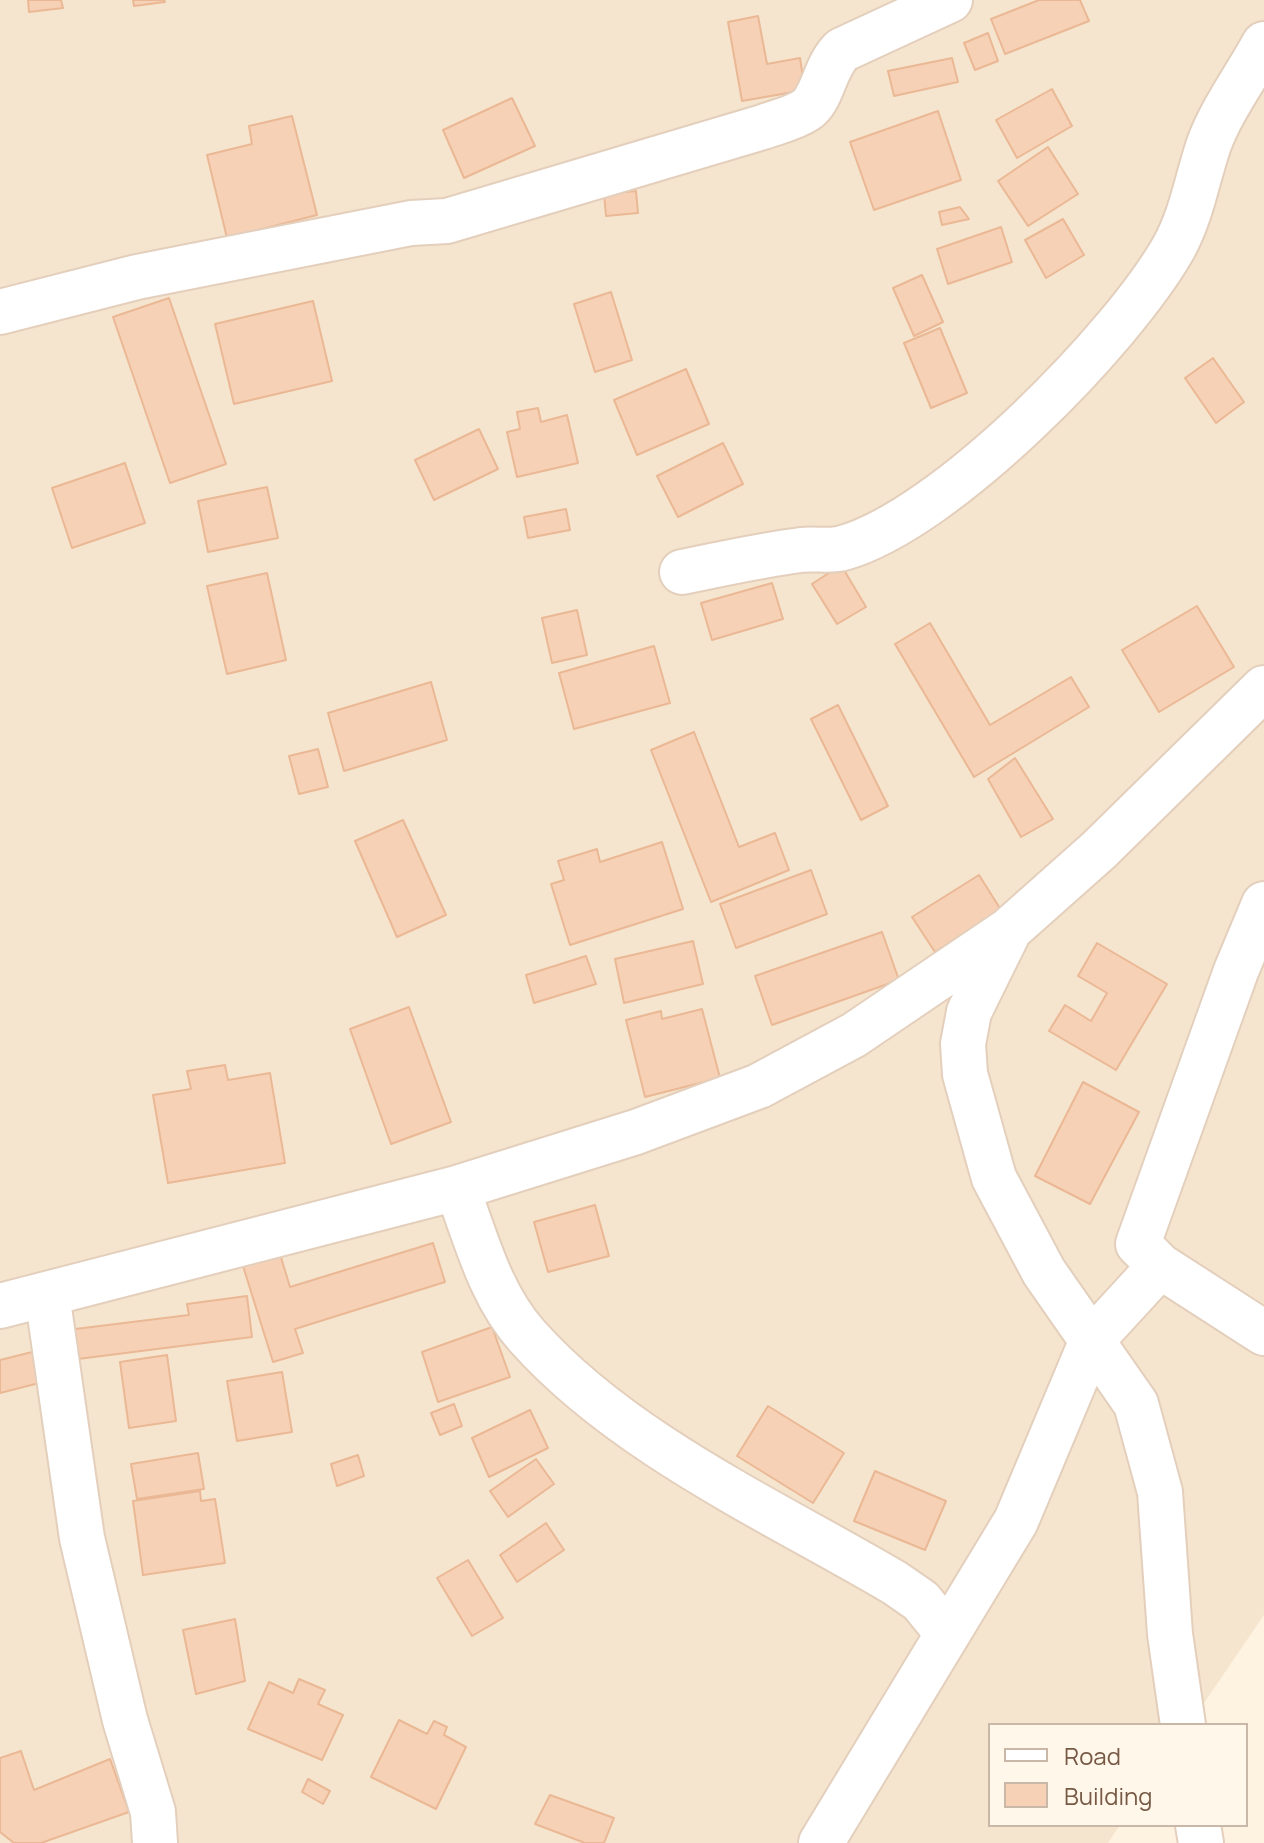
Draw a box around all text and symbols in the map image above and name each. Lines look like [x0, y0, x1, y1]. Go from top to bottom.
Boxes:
legend [988, 1723, 1248, 1827]
text: Road [1064, 1739, 1121, 1772]
text: Building [1064, 1779, 1152, 1812]

